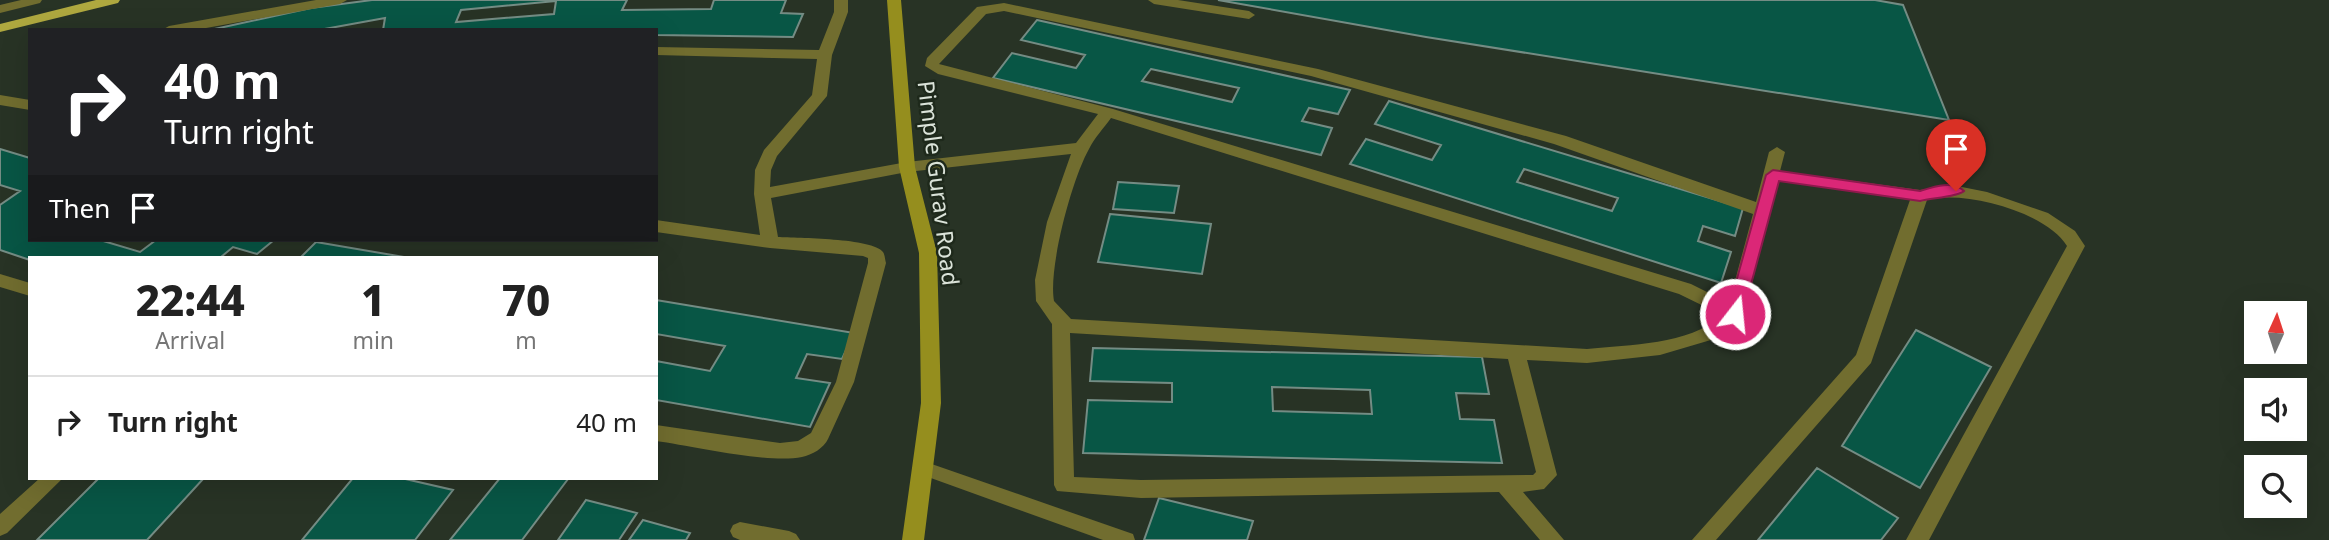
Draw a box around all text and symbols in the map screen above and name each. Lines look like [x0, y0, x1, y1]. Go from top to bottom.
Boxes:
text: 40 m [164, 47, 281, 113]
icon: right [49, 56, 140, 147]
street label: Pimple Gurav Road [911, 79, 967, 287]
text: Turn right [164, 110, 314, 153]
pin [1926, 119, 1986, 191]
icon: arrive [1937, 130, 1975, 168]
icon: arrive [124, 189, 162, 227]
text: Then [49, 190, 110, 226]
text: 22:44 [136, 271, 245, 328]
text: 1 [361, 271, 385, 328]
text: 70 [502, 271, 550, 328]
position arrow [1698, 277, 1772, 351]
north arrow [2244, 301, 2306, 364]
map controls [2244, 301, 2307, 518]
text: Arrival [155, 324, 225, 356]
text: min [352, 324, 394, 356]
text: m [515, 324, 537, 356]
button: sound [2244, 378, 2307, 441]
icon: right [49, 403, 87, 441]
text: Turn right [108, 404, 238, 440]
text: 40 m [576, 404, 637, 440]
button: search [2244, 455, 2307, 518]

